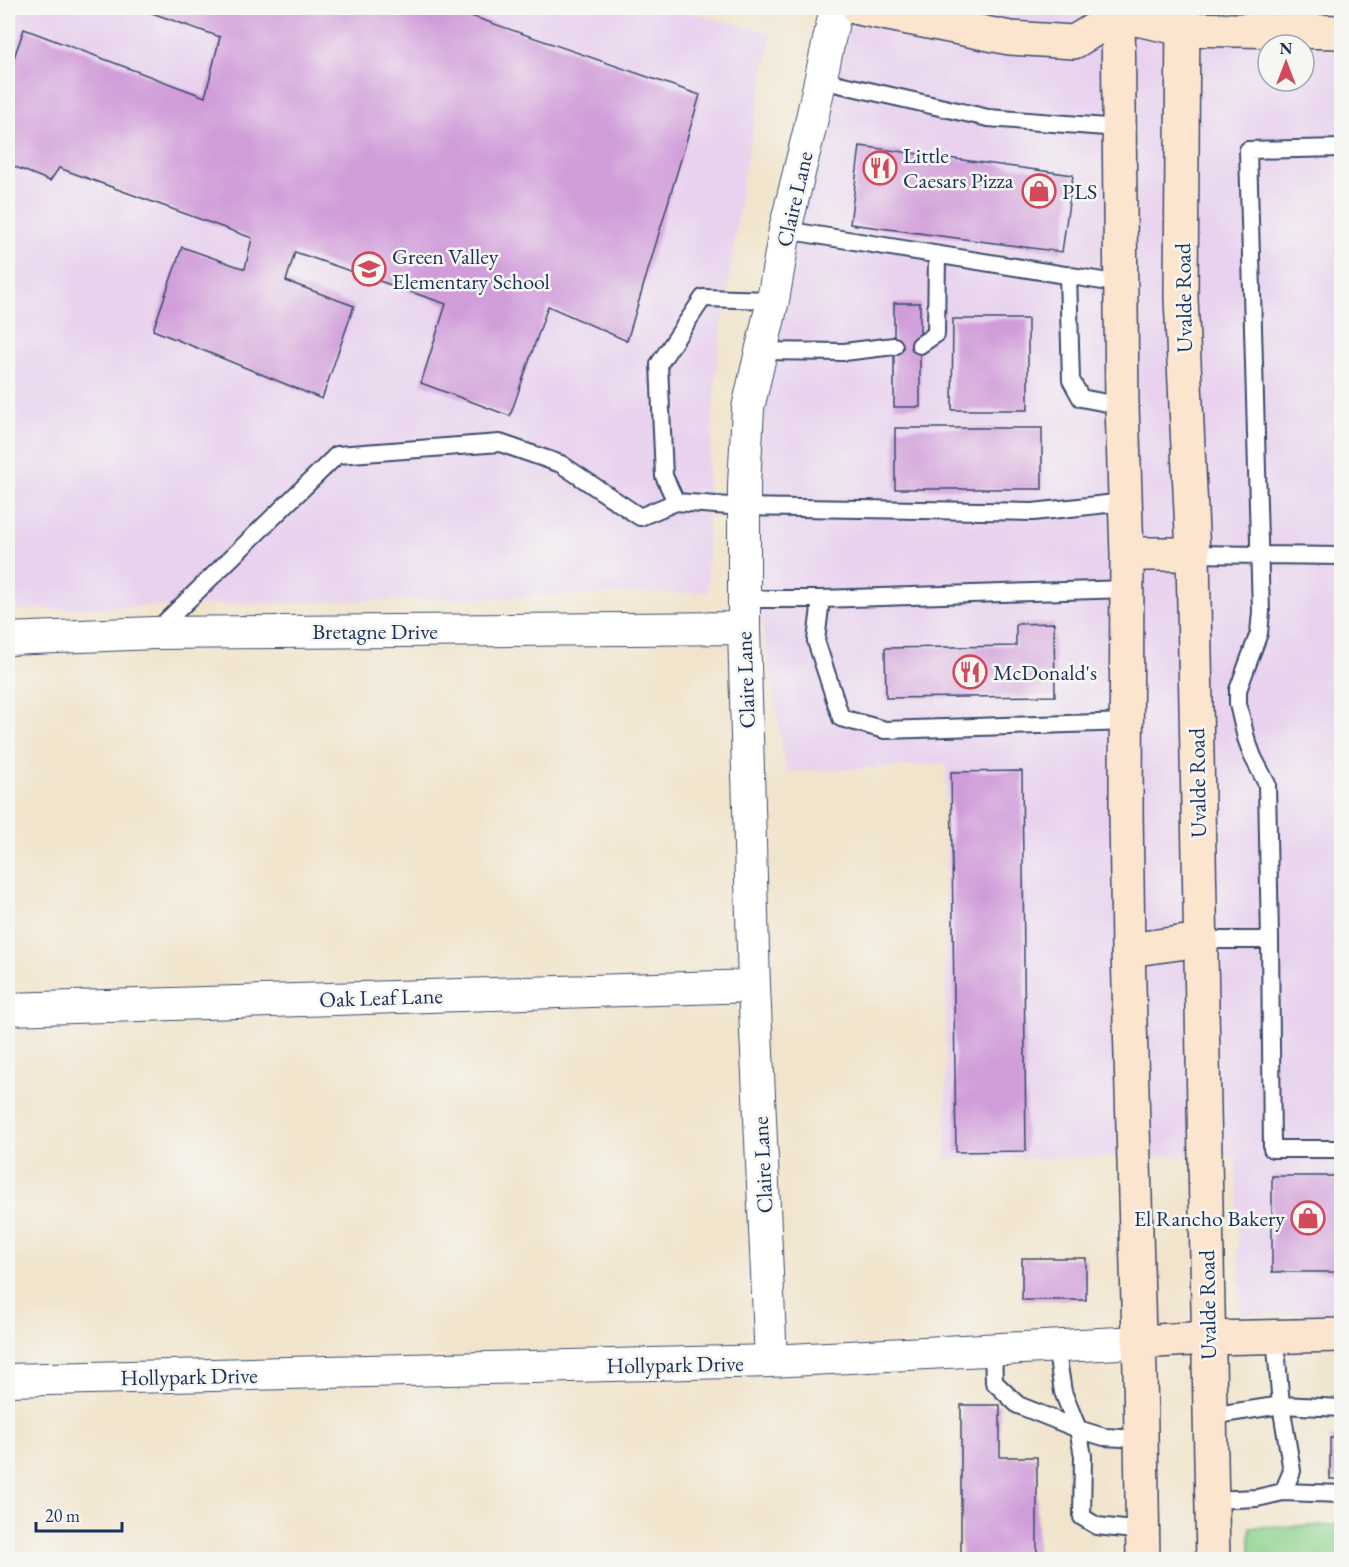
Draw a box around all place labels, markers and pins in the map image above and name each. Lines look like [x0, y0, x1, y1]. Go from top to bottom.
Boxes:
place label: Little Caesars Pizza [903, 141, 1014, 195]
restaurant icon: Little Caesars Pizza [862, 150, 898, 186]
shop icon: PLS [1021, 173, 1057, 209]
place label: PLS [1062, 177, 1097, 206]
place label: Green Valley Elementary School [392, 242, 550, 296]
school or university icon: Green Valley Elementary School [351, 251, 387, 287]
restaurant icon: McDonald's [952, 654, 988, 690]
place label: McDonald's [993, 658, 1097, 687]
shop icon: El Rancho Bakery [1290, 1200, 1326, 1236]
place label: El Rancho Bakery [1134, 1204, 1285, 1233]

